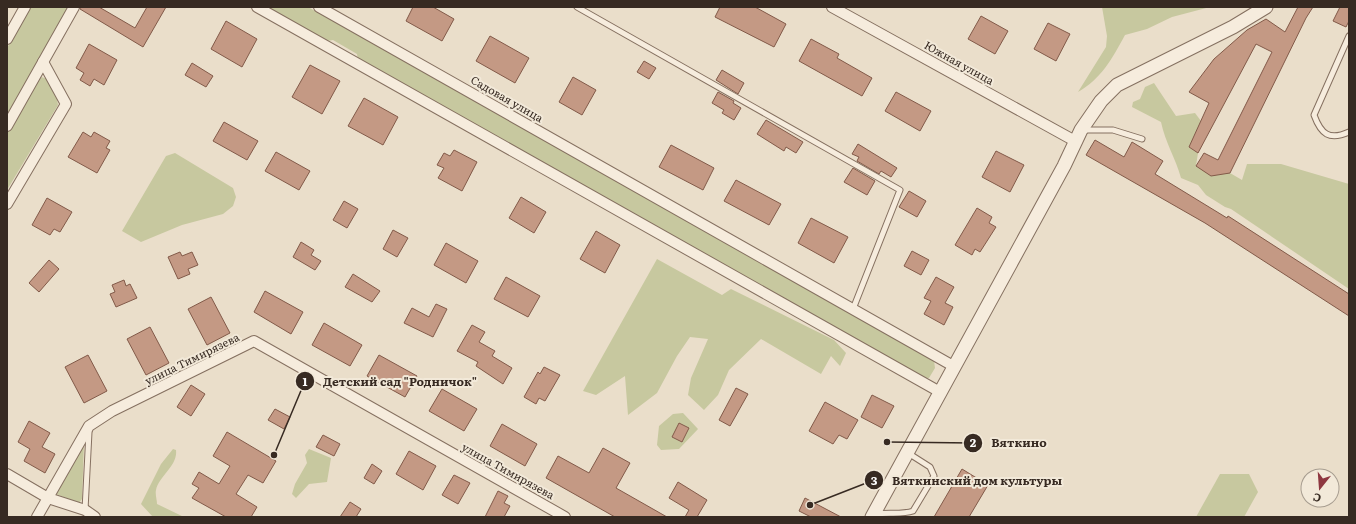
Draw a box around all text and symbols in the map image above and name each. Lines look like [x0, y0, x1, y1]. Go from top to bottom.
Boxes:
street label: Южная улица [922, 36, 997, 88]
street label: Садовая улица [468, 71, 547, 125]
street label: улица Тимирязева [142, 328, 242, 388]
callout: Детский сад "Родничок" [295, 369, 485, 393]
text: 1 [303, 372, 308, 390]
text: Детский сад "Родничок" [323, 372, 477, 390]
callout: Вяткино [963, 431, 1055, 455]
text: 2 [970, 433, 977, 451]
text: Вяткино [991, 433, 1047, 451]
street label: улица Тимирязева [459, 438, 558, 502]
callout: Вяткинский дом культуры [864, 468, 1070, 492]
north arrow [1300, 468, 1340, 508]
text: 3 [871, 471, 878, 489]
text: Вяткинский дом культуры [892, 471, 1062, 489]
text: С [1311, 490, 1323, 507]

